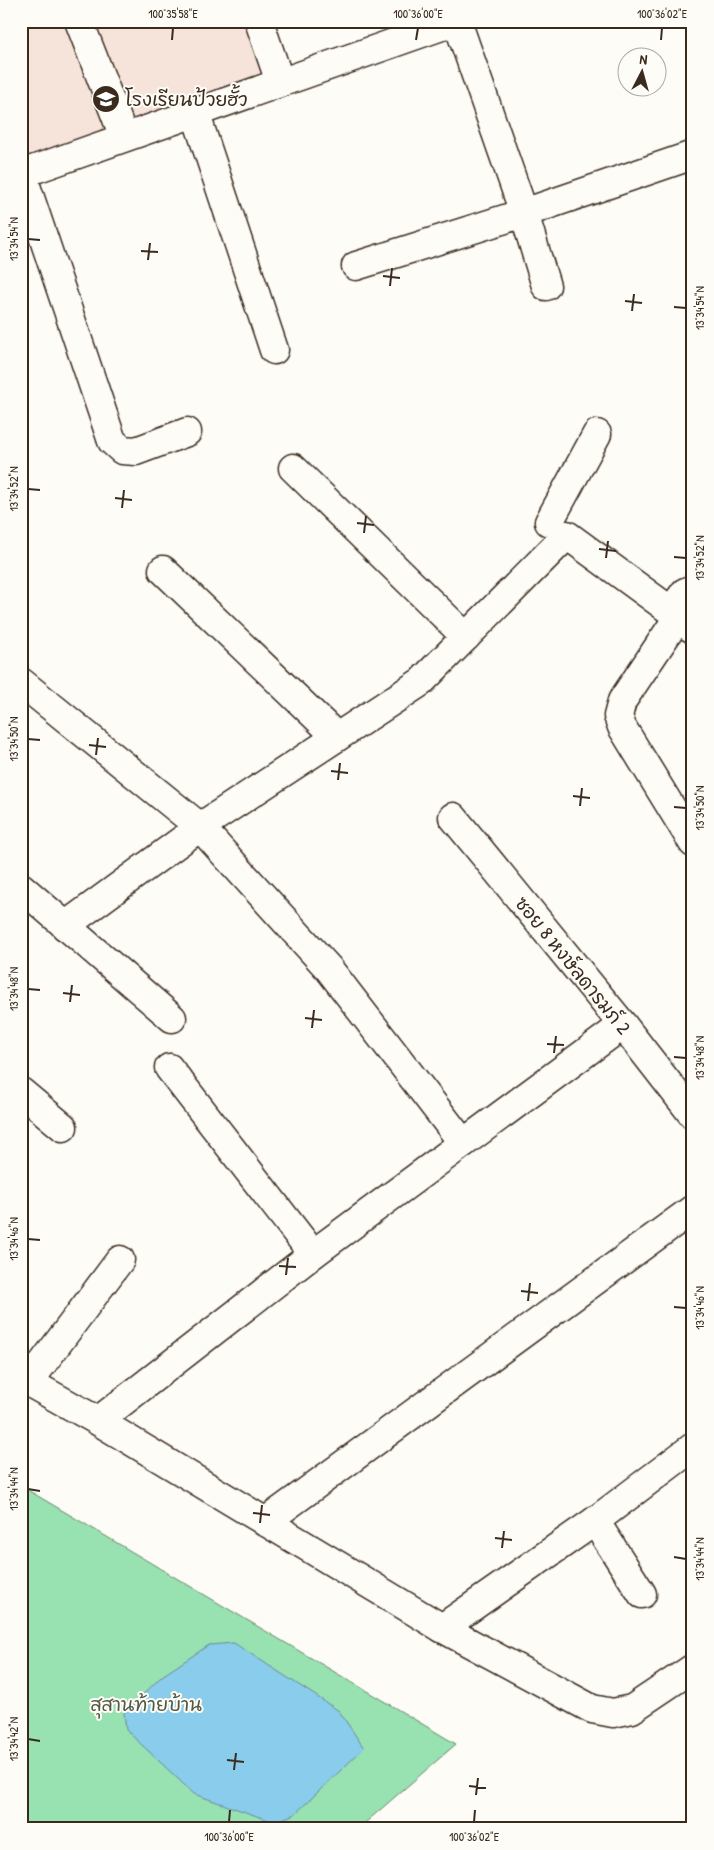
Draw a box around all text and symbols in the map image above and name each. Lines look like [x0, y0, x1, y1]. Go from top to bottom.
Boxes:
text: 100°35'58"E [148, 5, 198, 22]
text: 100°36'00"E [393, 5, 444, 22]
text: 100°36'02"E [637, 5, 688, 22]
north arrow [616, 48, 666, 98]
text: N [639, 49, 649, 68]
school or university icon: โรงเรียนป้วยฮั้ว [91, 84, 121, 114]
place label: โรงเรียนป้วยฮั้ว [125, 84, 248, 112]
text: 13°34'54"N [5, 217, 22, 261]
text: 13°34'54"N [691, 286, 708, 330]
text: 13°34'52"N [5, 466, 22, 512]
text: 13°34'52"N [691, 535, 708, 581]
text: 13°34'50"N [5, 717, 22, 761]
text: 13°34'50"N [691, 786, 708, 830]
street label: ซอย 8 หงษ์ลดารมภ์ 2 [509, 891, 637, 1040]
text: 13°34'48"N [5, 967, 22, 1011]
text: 13°34'48"N [691, 1036, 708, 1080]
text: 13°34'46"N [5, 1217, 22, 1261]
text: 13°34'46"N [691, 1286, 708, 1330]
text: 13°34'44"N [5, 1467, 22, 1511]
text: 13°34'44"N [691, 1537, 708, 1581]
park label: สุสานท้ายบ้าน [90, 1691, 202, 1719]
text: 13°34'42"N [5, 1717, 22, 1761]
text: 100°36'00"E [204, 1828, 255, 1845]
text: 100°36'02"E [449, 1828, 500, 1845]

